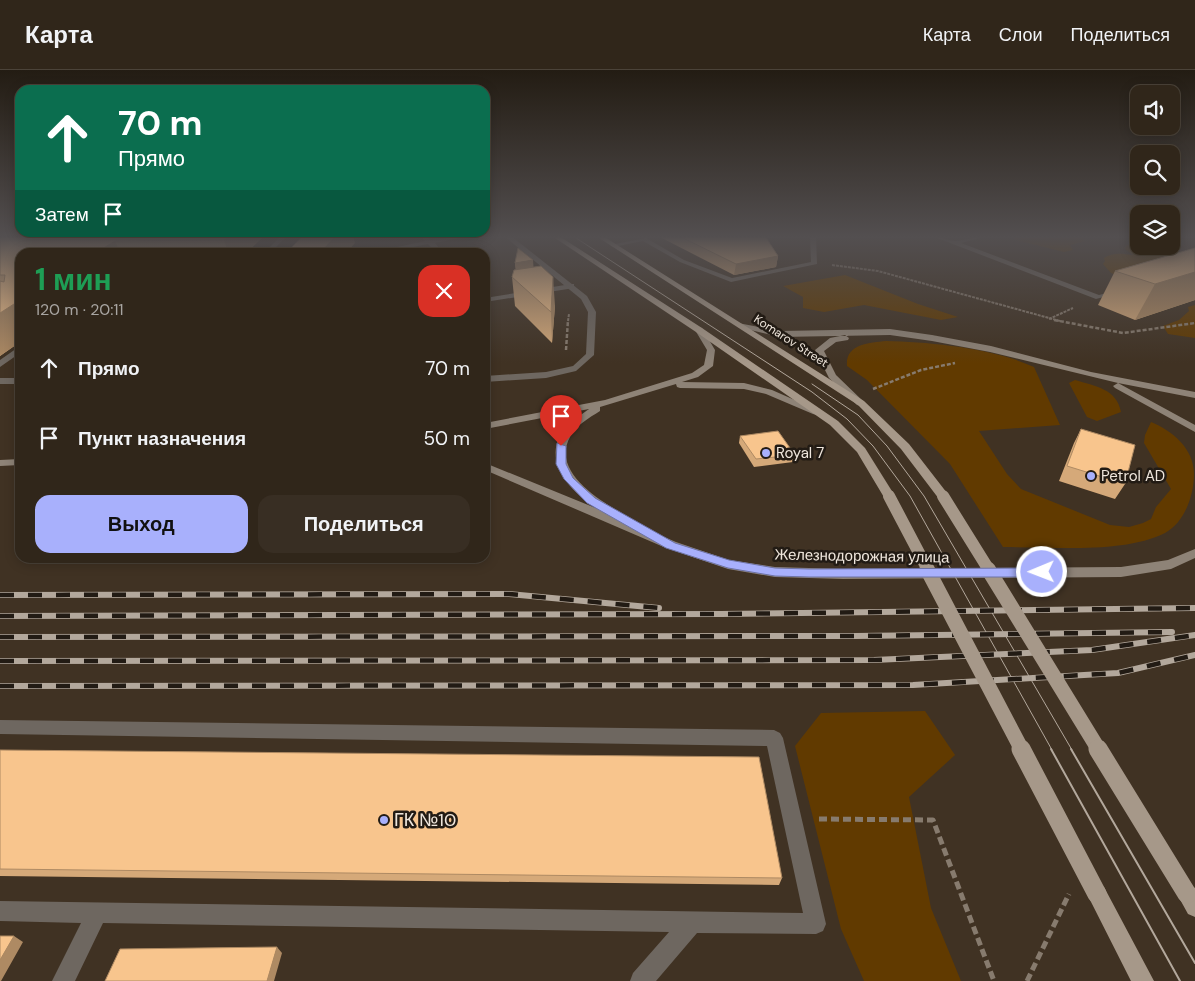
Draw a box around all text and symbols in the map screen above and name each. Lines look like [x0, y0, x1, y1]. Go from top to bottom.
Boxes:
text: Карта [25, 19, 93, 50]
text: Карта [923, 23, 971, 47]
text: Слои [999, 23, 1043, 47]
text: Поделиться [1071, 23, 1170, 47]
map controls [1130, 85, 1180, 255]
button: sound [1130, 85, 1180, 135]
text: 70 m [118, 100, 202, 146]
icon: ahead [35, 105, 100, 170]
text: Прямо [118, 144, 185, 173]
button: search [1130, 145, 1180, 195]
icon: arrive [99, 200, 127, 228]
text: Затем [35, 202, 89, 227]
button: layers [1130, 205, 1180, 255]
text: 1 мин [35, 260, 112, 299]
button: close [418, 265, 470, 317]
text: 120 m · 20:11 [35, 299, 123, 320]
street label: Komarov Street [751, 311, 831, 371]
icon: ahead [35, 354, 63, 382]
text: Прямо [78, 356, 140, 381]
text: 70 m [425, 356, 470, 381]
pin [540, 395, 582, 446]
icon: arrive [547, 402, 575, 430]
icon: arrive [35, 424, 63, 452]
text: Пункт назначения [78, 426, 246, 451]
text: 50 m [423, 426, 470, 451]
place label: Royal 7 [776, 443, 824, 463]
marker: Royal 7 [760, 447, 772, 459]
place label: Petrol AD [1101, 466, 1165, 486]
marker: Petrol AD [1085, 470, 1097, 482]
button: Выход [35, 495, 248, 553]
button: Поделиться [258, 495, 470, 553]
street label: Железнодорожная улица [774, 544, 950, 568]
position arrow [1015, 545, 1067, 597]
place label: ГК №10 [394, 808, 456, 832]
marker: ГК №10 [378, 814, 390, 826]

